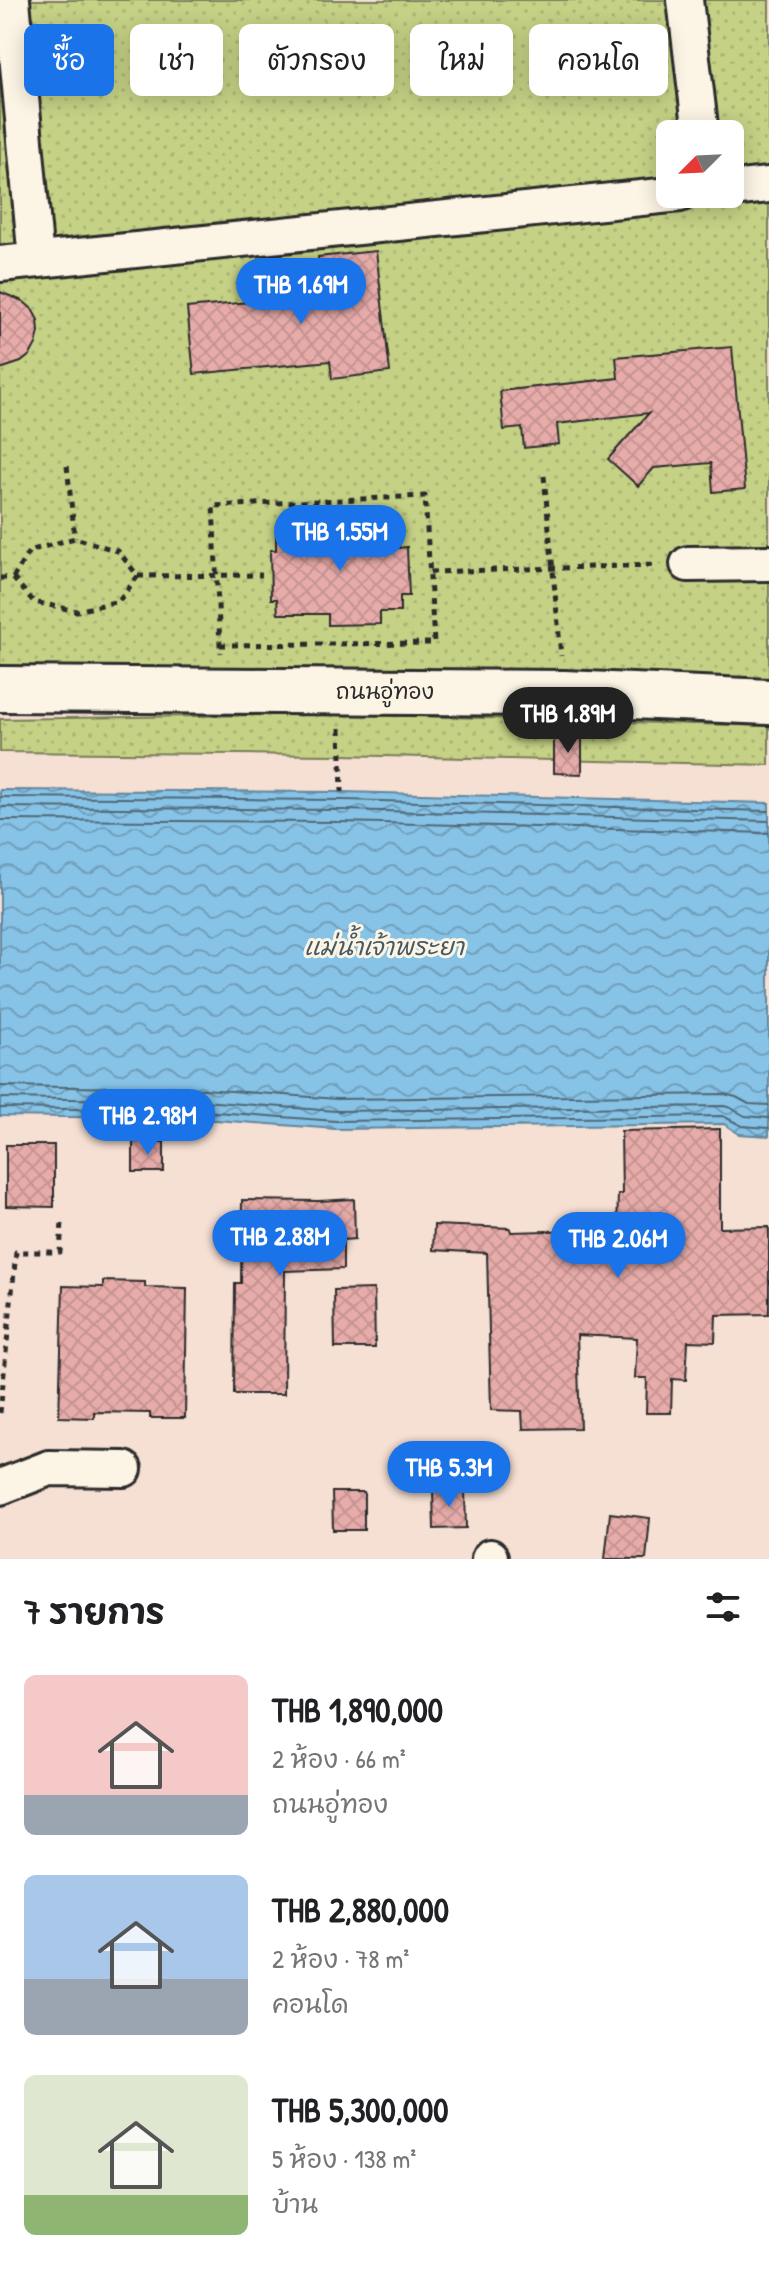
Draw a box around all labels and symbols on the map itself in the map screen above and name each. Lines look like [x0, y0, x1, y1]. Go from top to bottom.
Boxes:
north arrow [656, 120, 744, 208]
pin: THB 1.69M [209, 258, 393, 326]
pin: THB 1.55M [248, 505, 432, 573]
street label: ถนนอู่ทอง [336, 676, 434, 708]
pin: THB 1.89M [476, 687, 660, 755]
water label: แม่น้ำเจ้าพระยา [304, 925, 465, 962]
pin: THB 2.98M [56, 1089, 240, 1157]
pin: THB 2.88M [188, 1210, 372, 1278]
pin: THB 2.06M [526, 1212, 710, 1280]
pin: THB 5.3M [366, 1441, 532, 1509]

